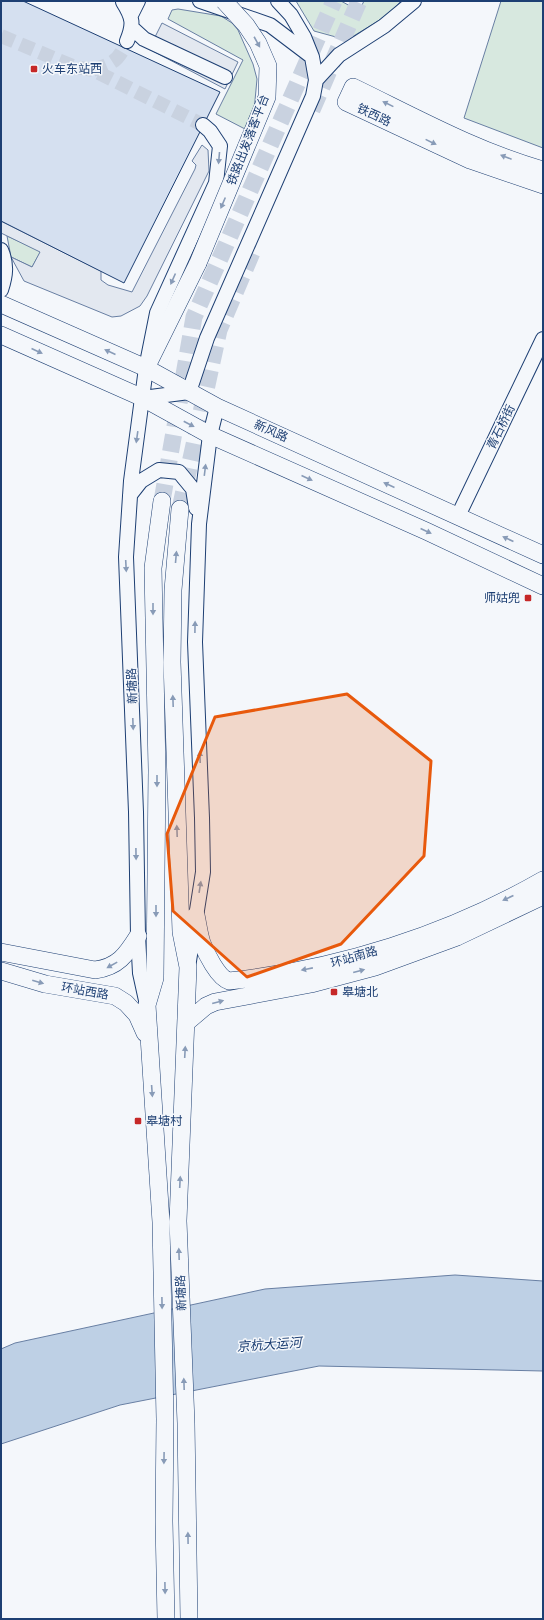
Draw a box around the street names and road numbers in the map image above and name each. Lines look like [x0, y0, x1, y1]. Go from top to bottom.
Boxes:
street label: 铁路出发落客平台 [223, 92, 272, 187]
street label: 铁西路 [355, 100, 394, 129]
street label: 青石桥街 [483, 402, 518, 452]
street label: 新风路 [252, 416, 291, 445]
street label: 新塘路 [123, 668, 140, 704]
street label: 环站南路 [329, 943, 379, 970]
street label: 环站西路 [60, 979, 110, 1002]
street label: 新塘路 [172, 1275, 189, 1311]

